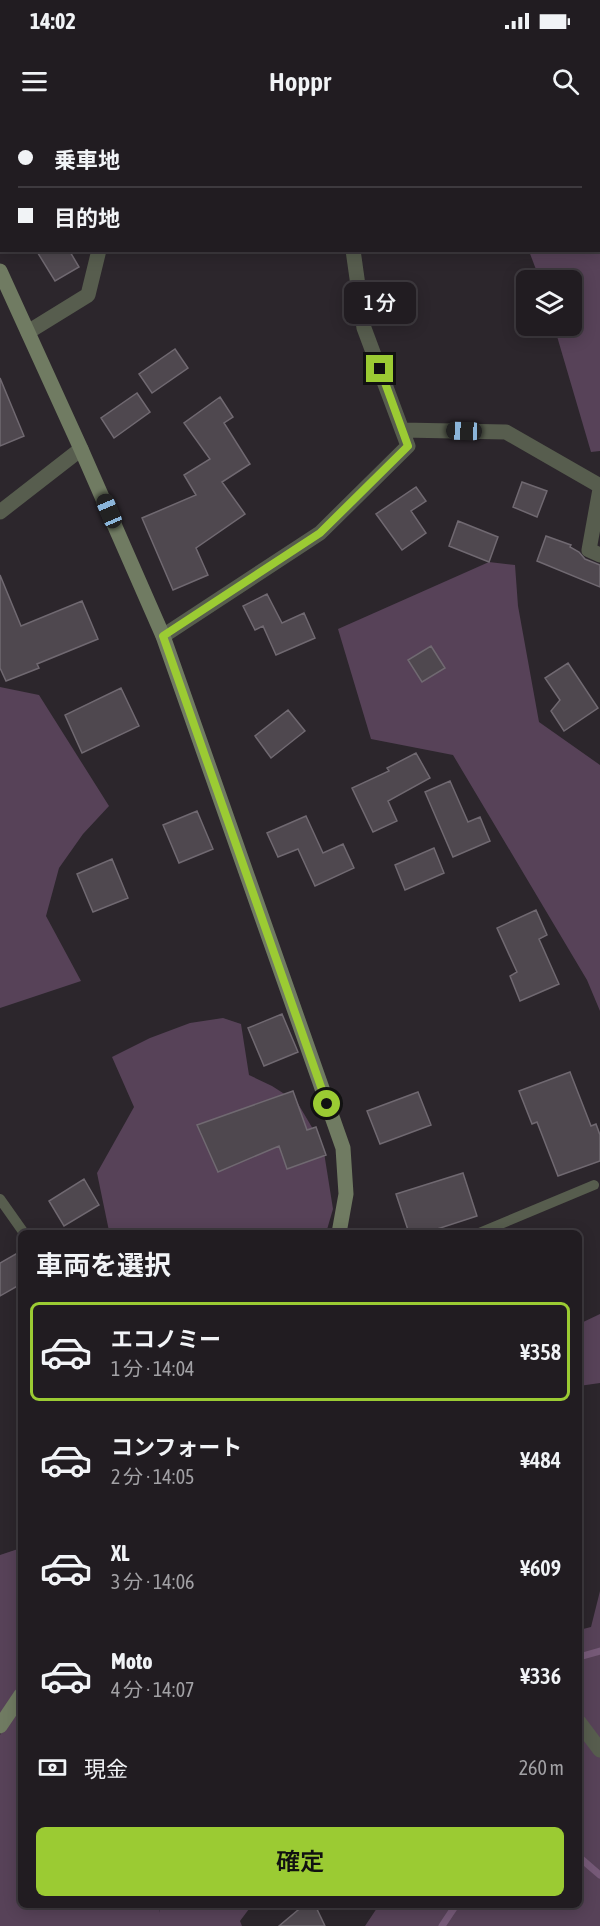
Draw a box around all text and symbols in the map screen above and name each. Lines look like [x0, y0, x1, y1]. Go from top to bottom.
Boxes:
text: 14:02 [30, 8, 76, 34]
icon: menu [18, 65, 51, 98]
icon: search [549, 65, 582, 98]
text: Hoppr [269, 66, 331, 97]
text: 乗車地 [54, 147, 120, 173]
text: 目的地 [54, 205, 120, 231]
map controls [516, 270, 582, 336]
button: layers [516, 270, 582, 336]
callout: 1 分 [344, 282, 416, 324]
text: 1 分 [364, 291, 396, 314]
route end [366, 355, 393, 382]
car [446, 421, 482, 441]
car [94, 491, 124, 531]
route start [313, 1090, 340, 1117]
text: 車両を選択 [36, 1250, 171, 1281]
icon: car [39, 1325, 93, 1379]
text: エコノミー [111, 1326, 221, 1352]
text: ¥358 [520, 1339, 561, 1365]
text: 1 分 · 14:04 [111, 1357, 194, 1380]
icon: car [39, 1433, 93, 1487]
text: コンフォート [111, 1434, 242, 1460]
text: ¥484 [520, 1447, 561, 1473]
text: 2 分 · 14:05 [111, 1465, 194, 1488]
text: XL [111, 1540, 129, 1566]
icon: car [39, 1541, 93, 1595]
text: ¥609 [520, 1555, 561, 1581]
text: 3 分 · 14:06 [111, 1570, 194, 1593]
text: Moto [111, 1648, 153, 1674]
icon: car [39, 1649, 93, 1703]
text: ¥336 [520, 1663, 561, 1689]
text: 4 分 · 14:07 [111, 1678, 194, 1701]
icon: cash [36, 1751, 69, 1784]
text: 現金 [84, 1756, 128, 1782]
text: 260 m [519, 1756, 564, 1779]
button: 確定 [36, 1827, 564, 1896]

